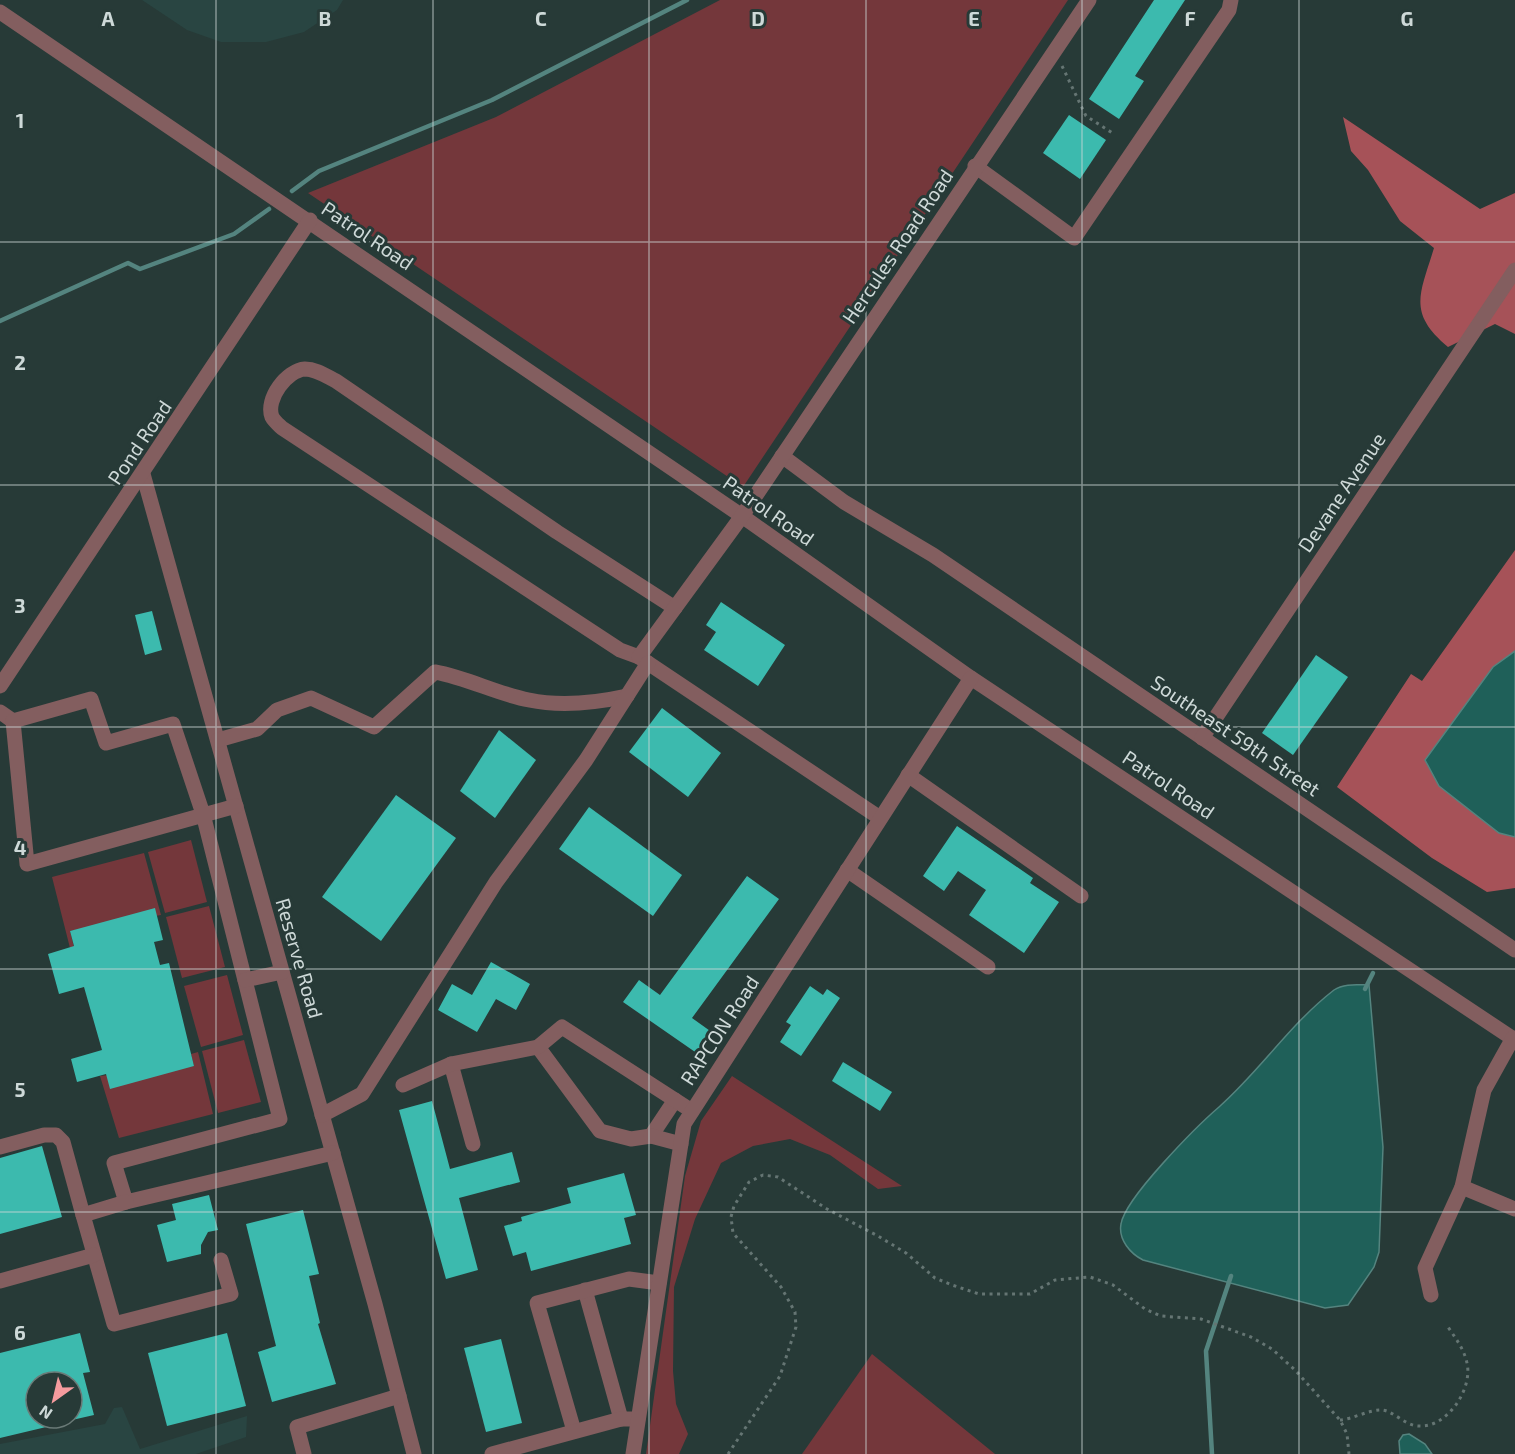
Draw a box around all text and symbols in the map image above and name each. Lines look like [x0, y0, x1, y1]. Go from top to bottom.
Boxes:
text: A [101, 6, 115, 30]
text: B [319, 6, 331, 30]
text: C [535, 6, 547, 30]
text: D [751, 6, 765, 30]
text: E [968, 6, 980, 30]
text: F [1184, 6, 1196, 30]
text: G [1401, 6, 1413, 30]
text: 1 [16, 108, 24, 132]
street label: Hercules Road Road [836, 164, 958, 328]
street label: Patrol Road [318, 196, 418, 274]
text: 2 [14, 350, 26, 374]
street label: Pond Road [102, 395, 176, 489]
street label: Devane Avenue [1292, 428, 1390, 556]
street label: Patrol Road [719, 470, 819, 550]
text: 3 [14, 593, 26, 617]
street label: Southeast 59th Street [1147, 670, 1325, 801]
street label: Patrol Road [1119, 745, 1219, 823]
text: 4 [14, 835, 27, 859]
street label: Reserve Road [271, 895, 329, 1021]
street label: RAPCON Road [675, 971, 763, 1089]
text: 5 [14, 1077, 26, 1101]
text: 6 [14, 1320, 26, 1344]
north arrow [24, 1370, 84, 1430]
text: N [35, 1402, 55, 1424]

